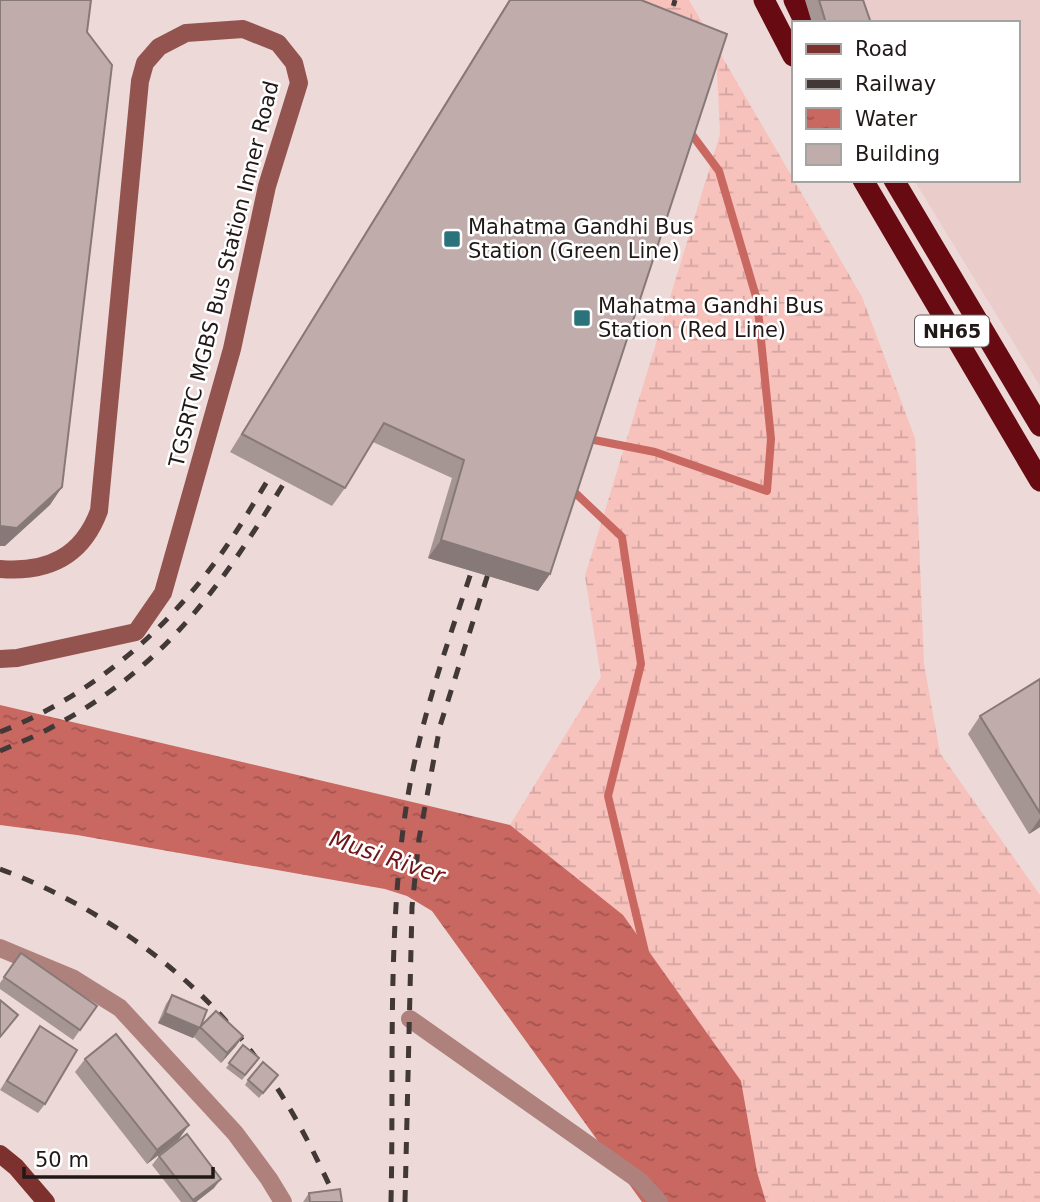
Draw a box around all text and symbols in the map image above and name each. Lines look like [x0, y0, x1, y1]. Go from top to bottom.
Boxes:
legend [792, 21, 1019, 182]
text: Road [855, 37, 908, 61]
text: Railway [855, 72, 936, 96]
street label: TGSRTC MGBS Bus Station Inner Road [164, 78, 284, 471]
text: Water [855, 107, 917, 131]
text: Building [855, 142, 940, 166]
place label: Mahatma Gandhi Bus Station (Green Line) [468, 215, 694, 263]
marker: Mahatma Gandhi Bus Station (Green Line) [442, 229, 462, 249]
place label: Mahatma Gandhi Bus Station (Red Line) [598, 294, 824, 342]
marker: Mahatma Gandhi Bus Station (Red Line) [572, 308, 592, 328]
road number: NH65 [915, 316, 989, 346]
water label: Musi River [326, 825, 449, 889]
scale bar [24, 1136, 214, 1180]
text: 50 m [35, 1148, 89, 1172]

